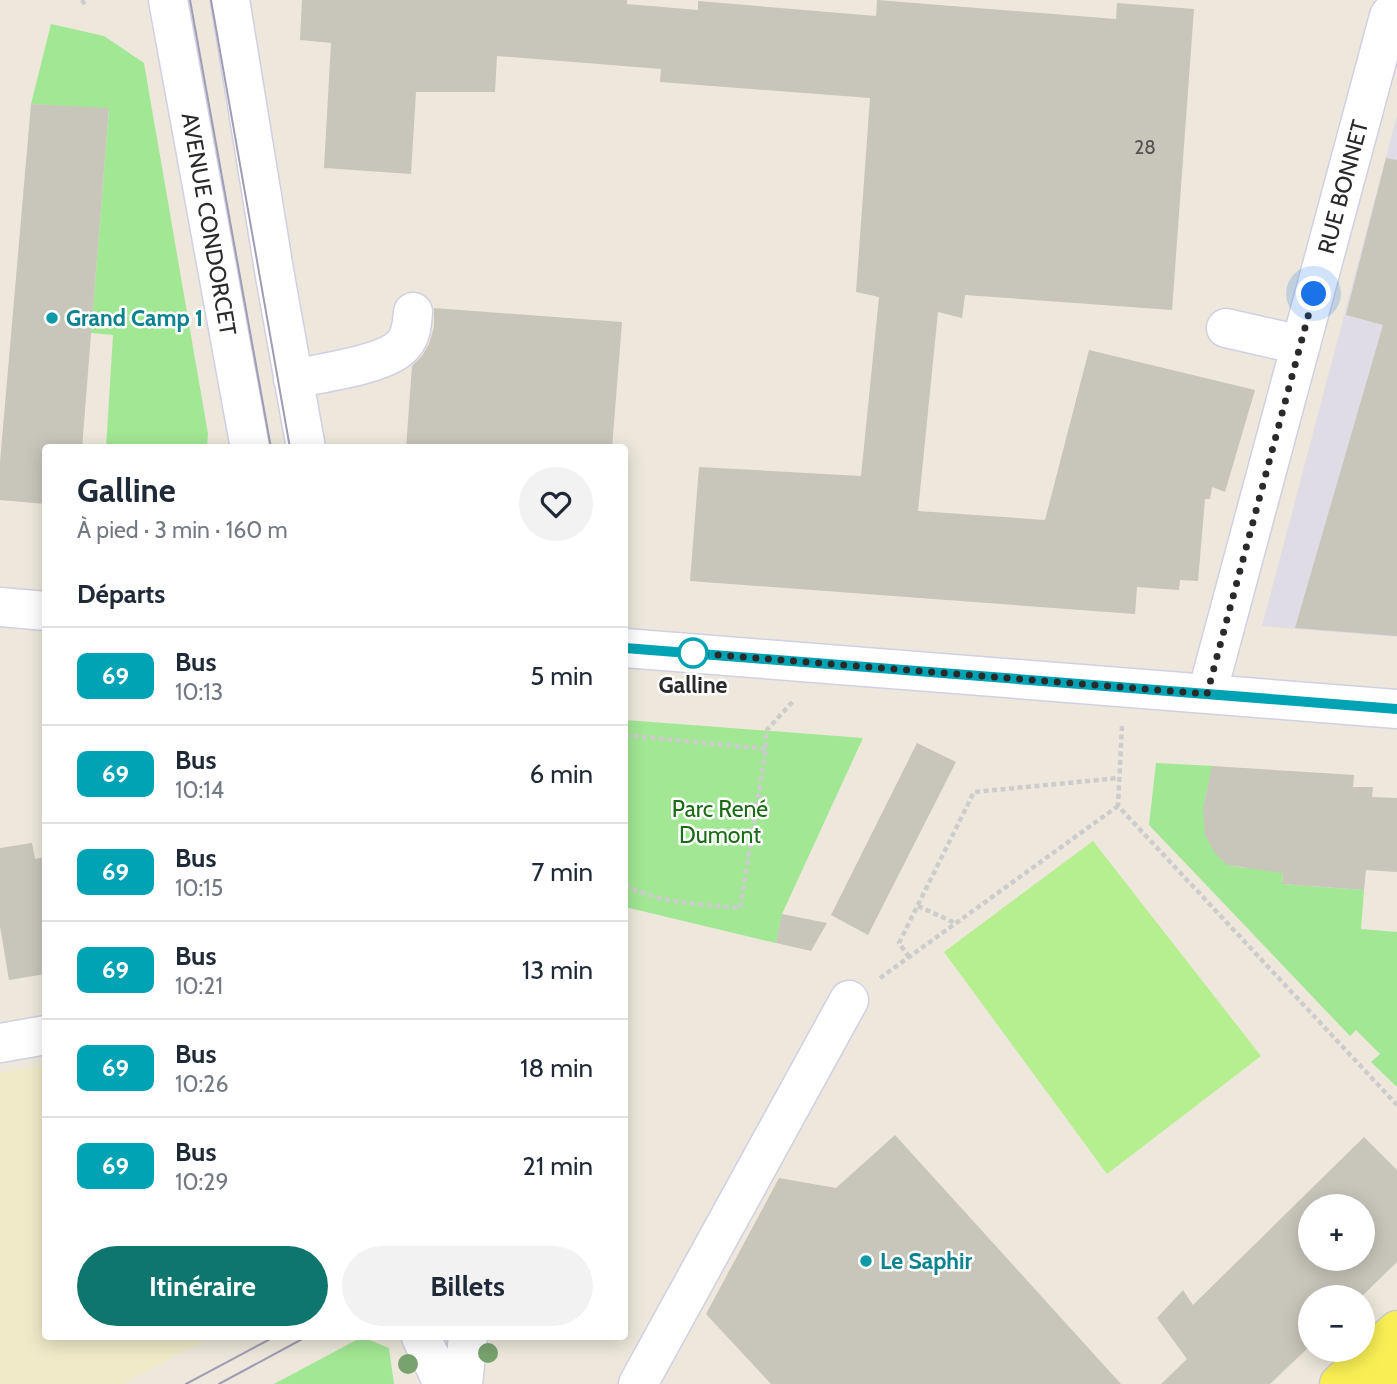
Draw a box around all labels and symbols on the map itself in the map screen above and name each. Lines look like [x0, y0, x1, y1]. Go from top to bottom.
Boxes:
street label: AVENUE CONDORCET [176, 110, 242, 338]
street label: RUE BONNET [1312, 117, 1374, 257]
house number: 28 [1134, 136, 1156, 159]
your location [1296, 276, 1331, 311]
place label: Grand Camp 1 [66, 304, 203, 332]
marker: Grand Camp 1 [44, 310, 60, 326]
marker: Galline [678, 638, 708, 668]
place label: Galline [659, 671, 728, 699]
park label: Parc René Dumont [672, 795, 768, 849]
place label: Le Saphir [880, 1247, 973, 1275]
marker: Le Saphir [858, 1253, 874, 1269]

